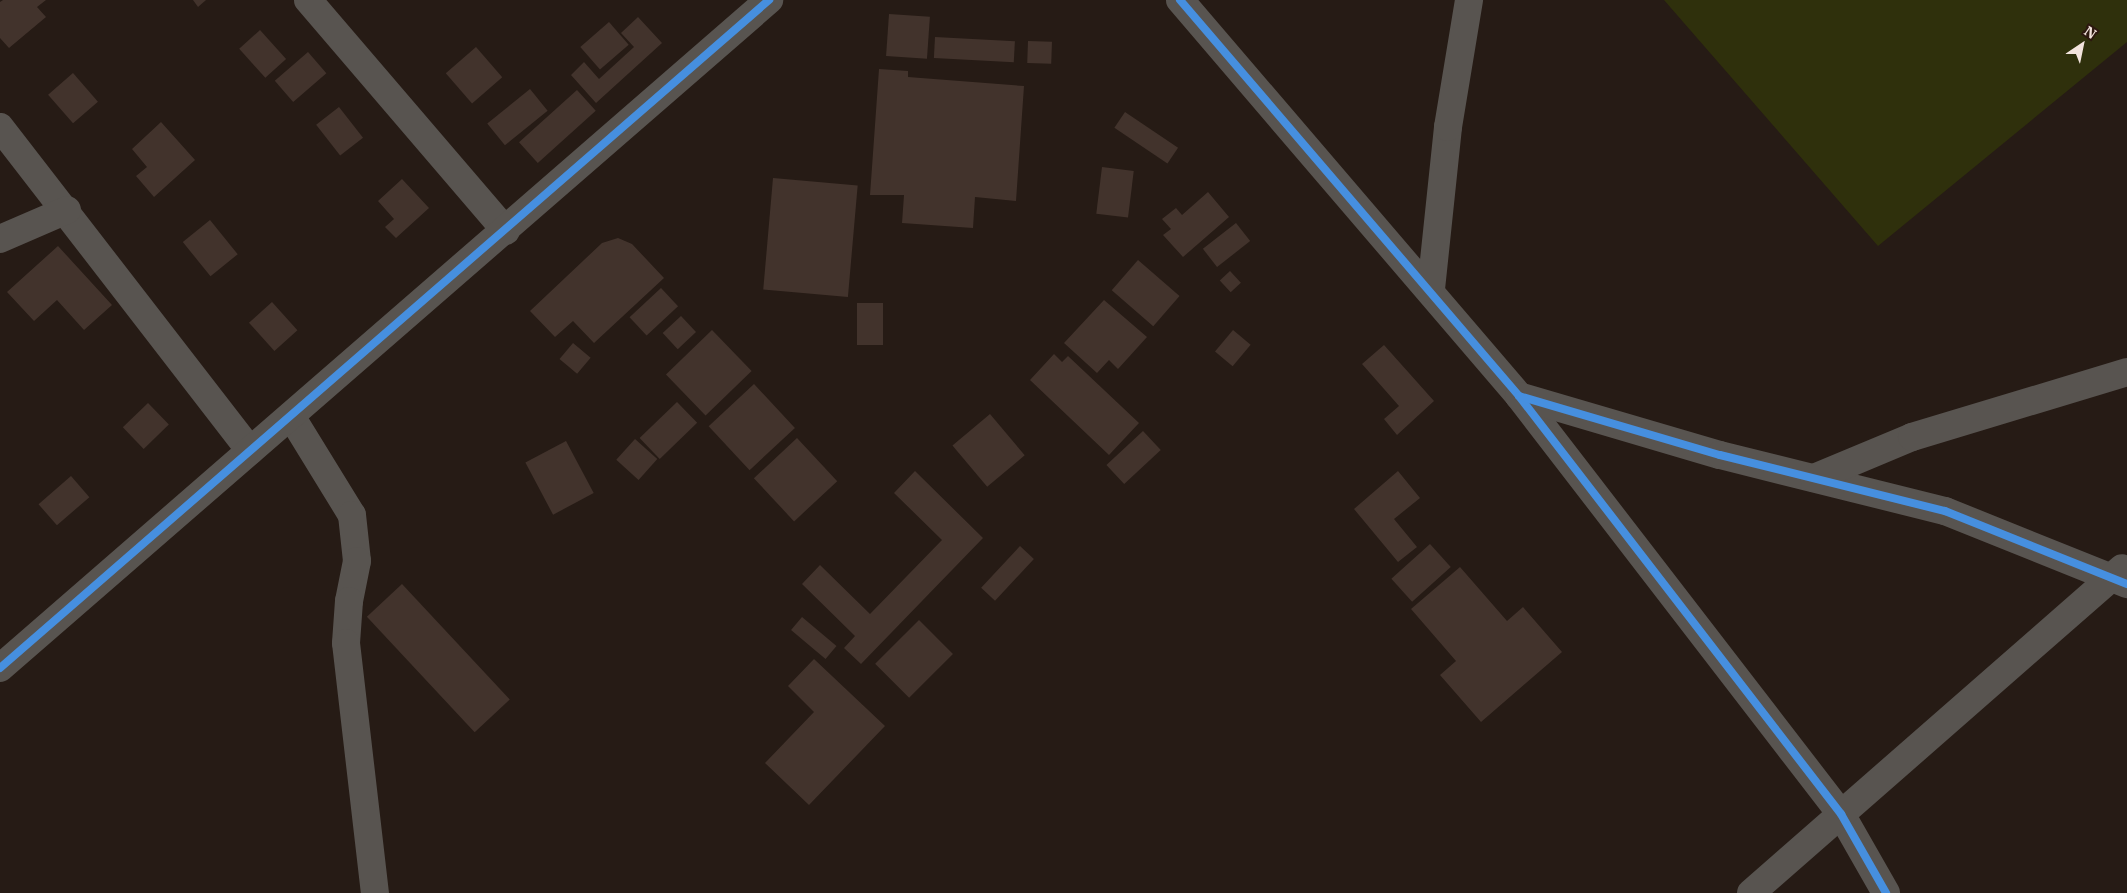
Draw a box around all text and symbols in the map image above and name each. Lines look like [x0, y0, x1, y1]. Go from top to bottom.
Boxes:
north arrow [2057, 20, 2107, 70]
text: N [2081, 22, 2100, 43]

